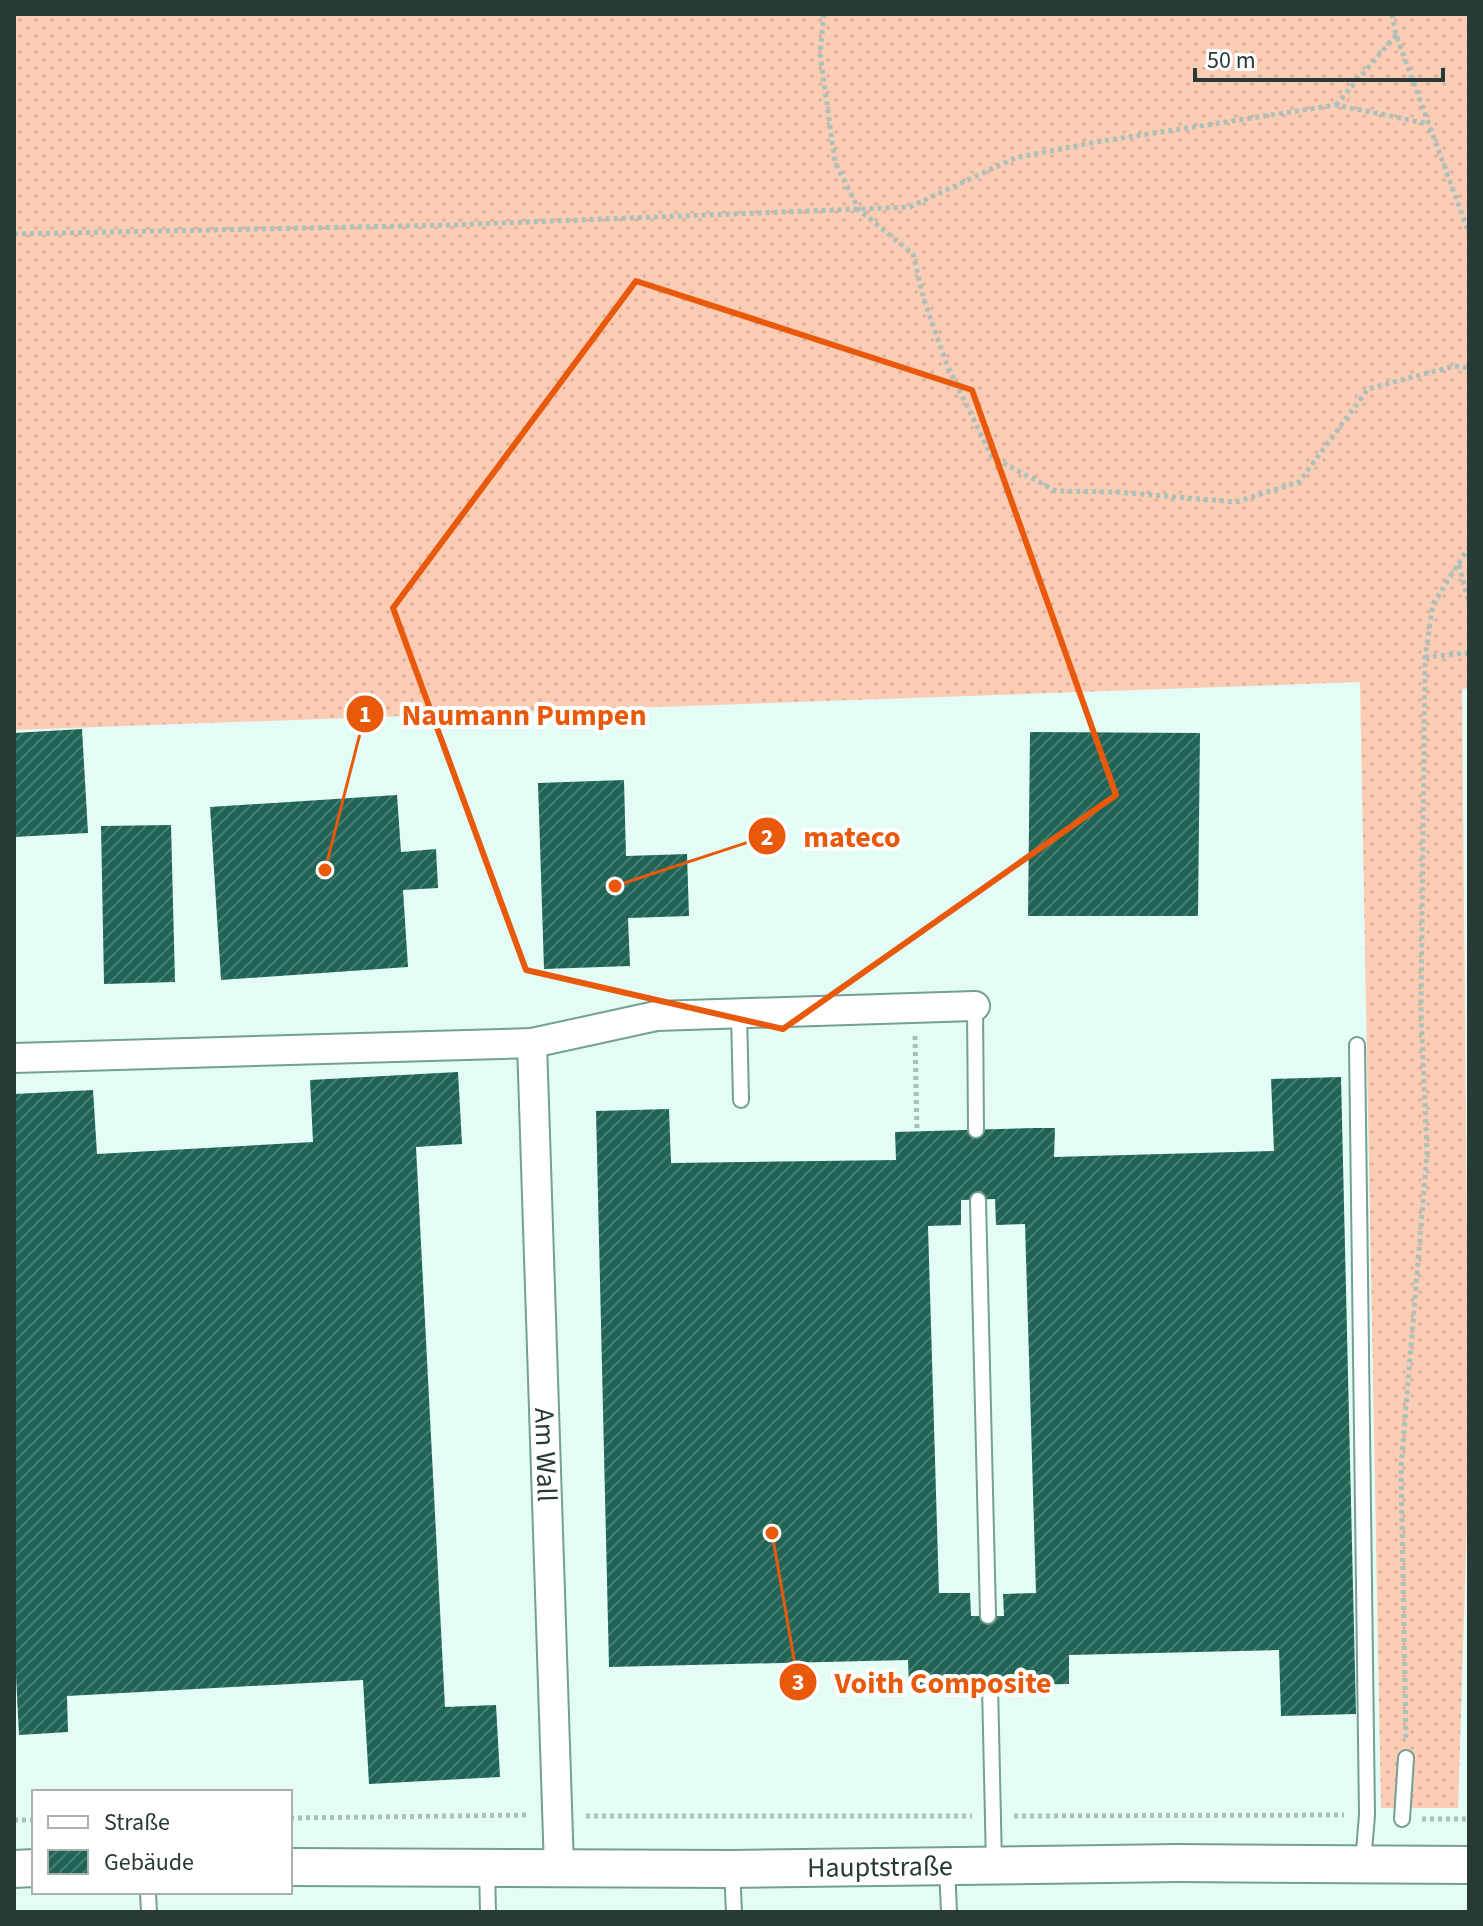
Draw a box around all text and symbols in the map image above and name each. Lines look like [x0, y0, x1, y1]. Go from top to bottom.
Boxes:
scale bar [1195, 32, 1443, 82]
text: 50 m [1207, 43, 1256, 78]
callout: Naumann Pumpen [345, 687, 662, 741]
text: Naumann Pumpen [401, 694, 647, 737]
text: 1 [359, 697, 371, 732]
callout: mateco [747, 809, 916, 863]
text: mateco [803, 816, 901, 859]
text: 2 [761, 820, 773, 855]
street label: Am Wall [524, 1407, 567, 1502]
callout: Voith Composite [778, 1655, 1068, 1709]
text: Voith Composite [833, 1662, 1052, 1705]
text: 3 [792, 1665, 804, 1700]
legend [32, 1790, 292, 1894]
text: Straße [104, 1805, 170, 1840]
text: Gebäude [104, 1845, 194, 1880]
street label: Hauptstraße [807, 1846, 953, 1888]

